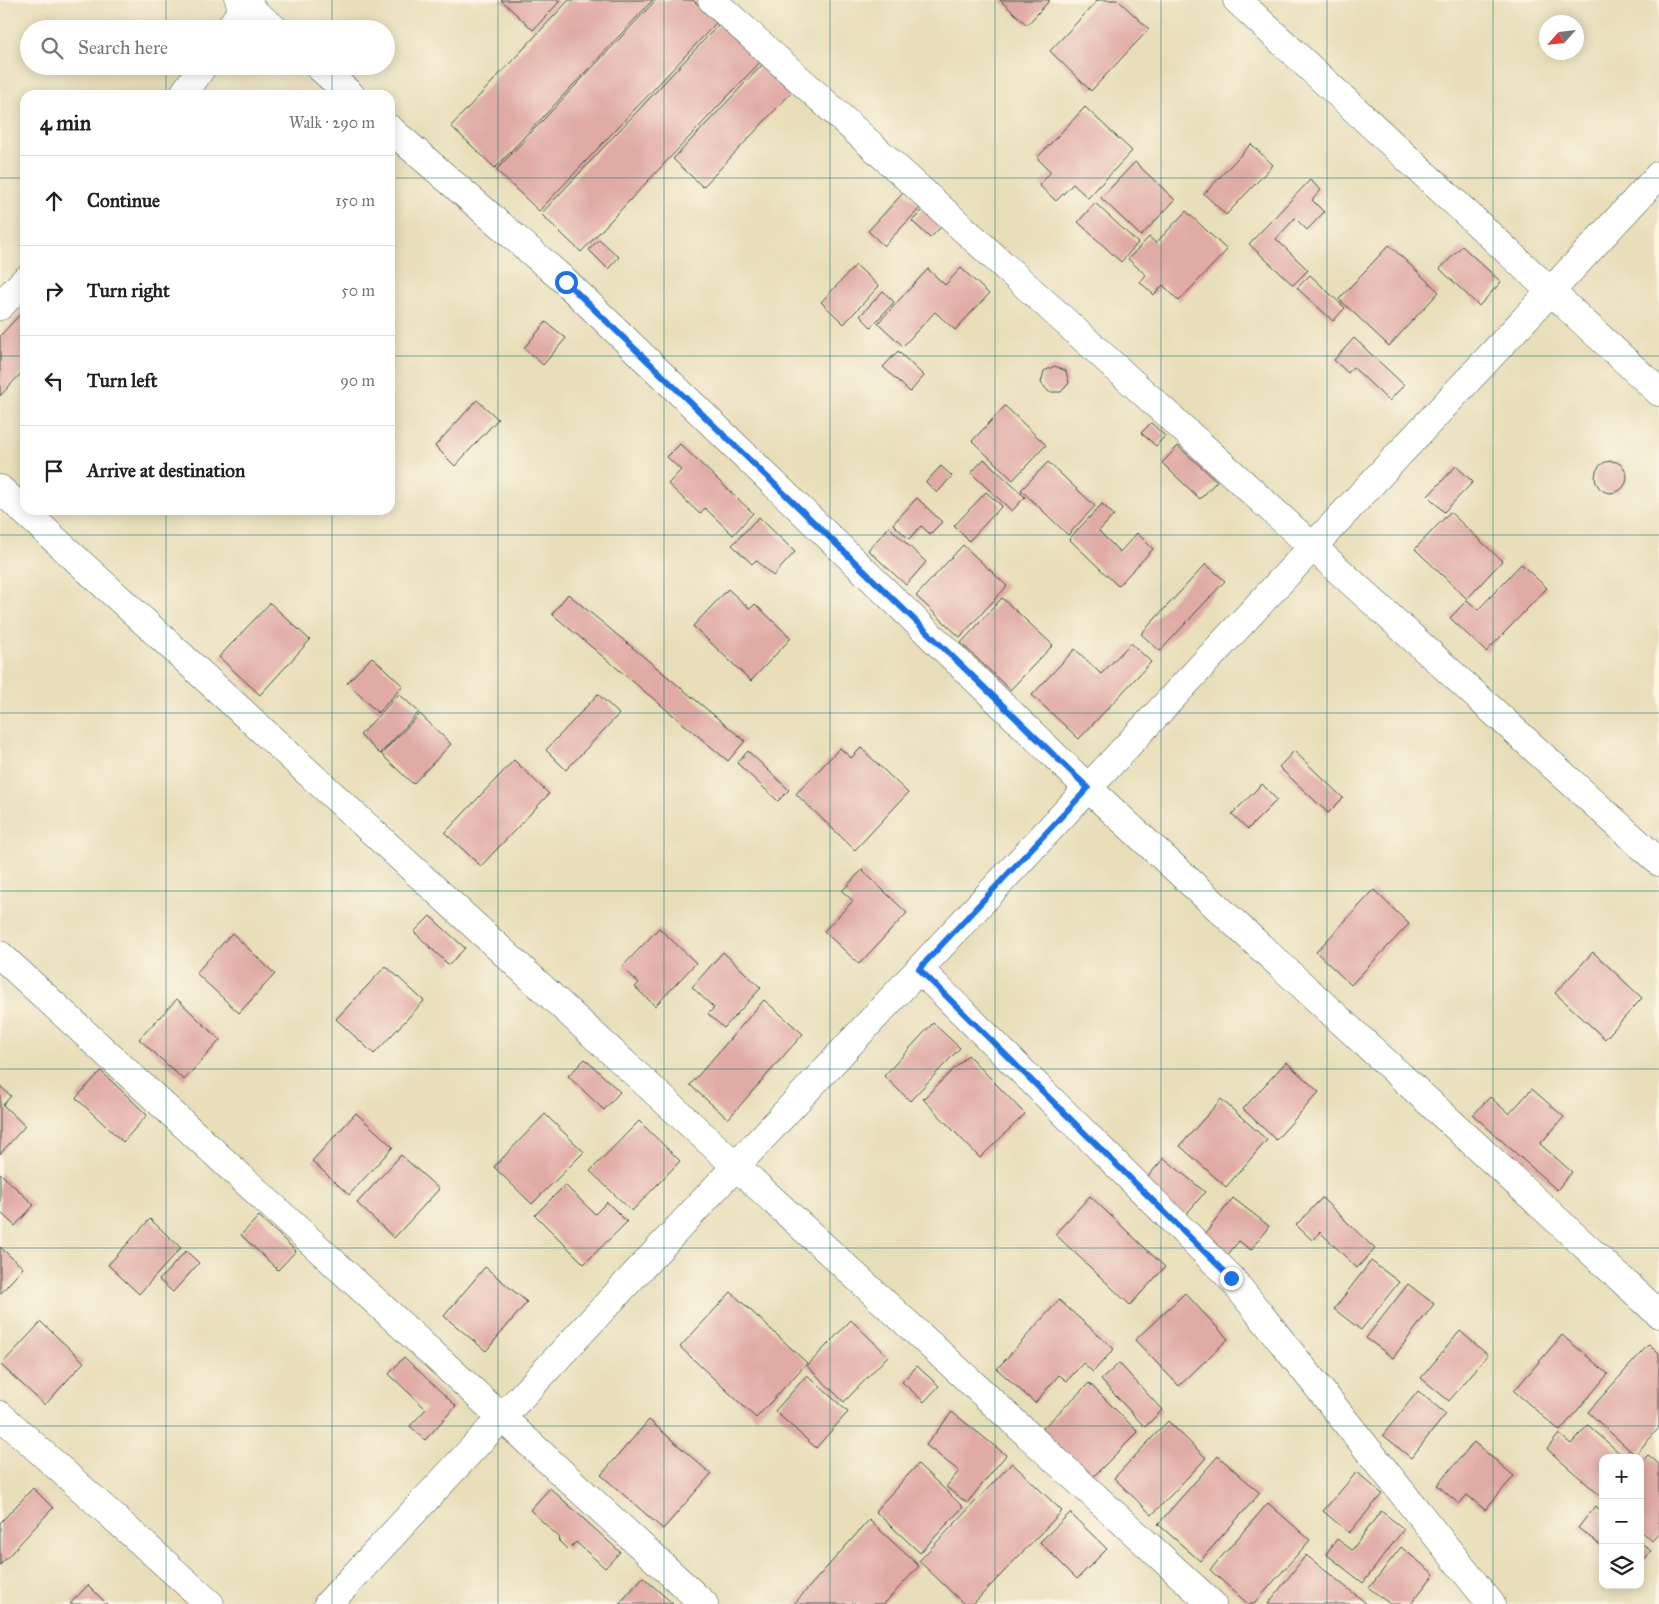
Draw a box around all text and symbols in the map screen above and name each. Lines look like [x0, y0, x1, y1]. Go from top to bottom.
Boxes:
north arrow [1539, 15, 1584, 60]
search box [20, 20, 395, 75]
icon: search [38, 34, 66, 62]
text: Search here [78, 36, 168, 59]
text: 4 min [40, 110, 91, 136]
text: Walk · 290 m [289, 113, 375, 132]
icon: ahead [40, 187, 68, 215]
text: Continue [87, 189, 160, 212]
text: 150 m [335, 191, 375, 210]
route start [555, 271, 578, 294]
icon: right [40, 277, 68, 305]
text: Turn right [87, 279, 170, 302]
text: 50 m [341, 281, 375, 300]
icon: left [40, 367, 68, 395]
text: Turn left [87, 369, 157, 392]
text: 90 m [340, 371, 375, 390]
icon: arrive [40, 457, 68, 485]
text: Arrive at destination [87, 459, 245, 482]
route end [1220, 1267, 1243, 1290]
map controls [1599, 1454, 1644, 1589]
button: + [1599, 1454, 1644, 1499]
button: − [1599, 1499, 1644, 1544]
button: layers [1599, 1544, 1644, 1589]

